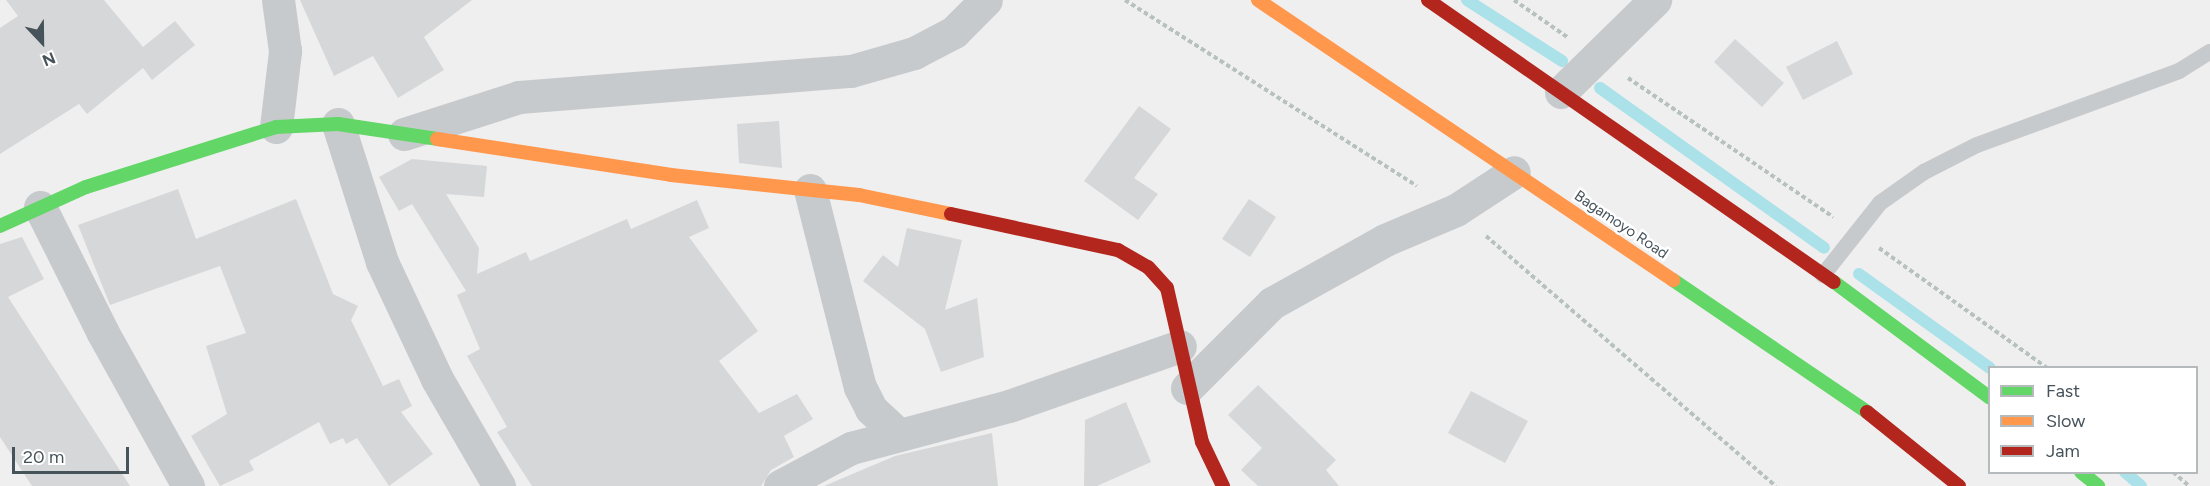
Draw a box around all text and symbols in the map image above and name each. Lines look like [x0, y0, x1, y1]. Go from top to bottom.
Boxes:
north arrow [12, 12, 72, 72]
text: N [40, 48, 58, 70]
street label: Bagamoyo Road [1571, 187, 1671, 263]
legend [1988, 366, 2198, 474]
text: Fast [2046, 380, 2080, 402]
text: Slow [2046, 410, 2085, 432]
scale bar [15, 435, 132, 473]
text: Jam [2046, 440, 2080, 462]
text: 20 m [23, 446, 64, 468]

